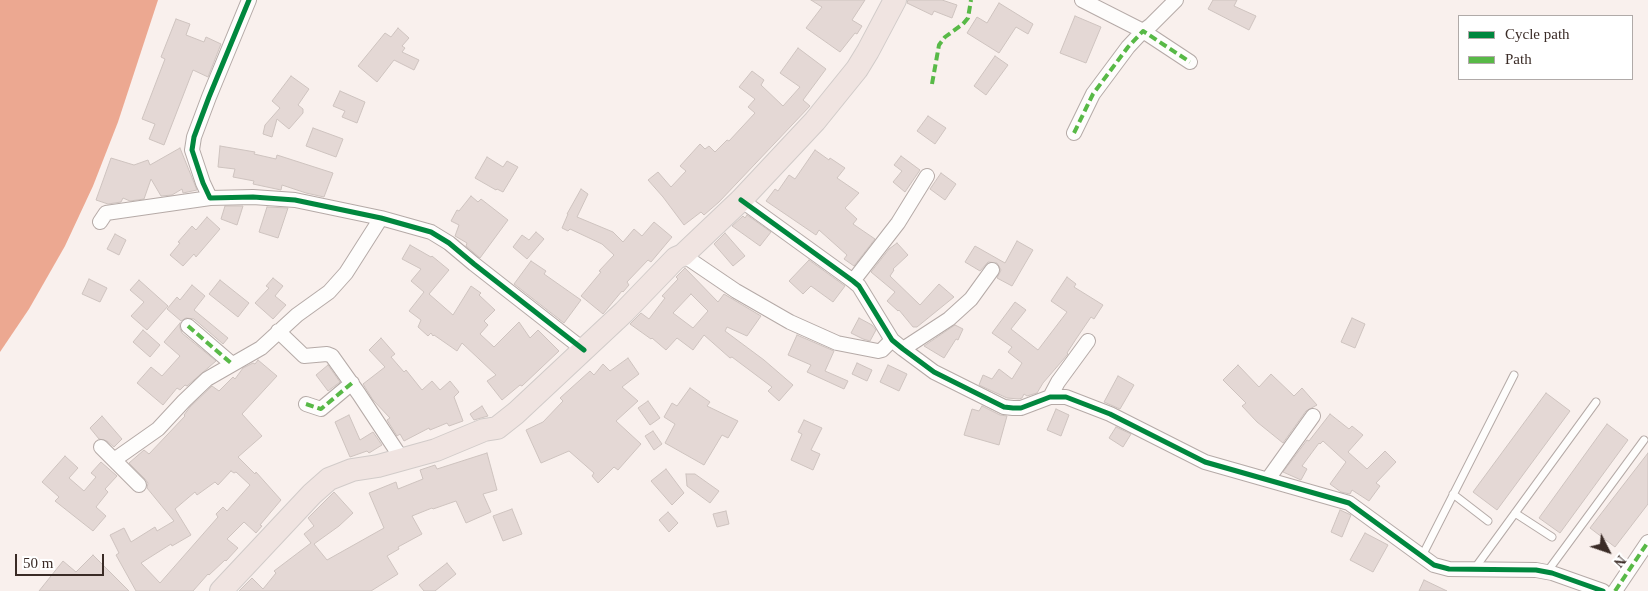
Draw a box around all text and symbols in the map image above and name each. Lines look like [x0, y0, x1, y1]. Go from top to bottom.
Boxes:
legend [1458, 15, 1633, 80]
text: Cycle path [1505, 26, 1570, 42]
text: Path [1505, 51, 1532, 67]
north arrow [1583, 526, 1633, 576]
scale bar [18, 544, 106, 576]
text: N [1611, 552, 1629, 570]
text: 50 m [23, 555, 53, 571]

